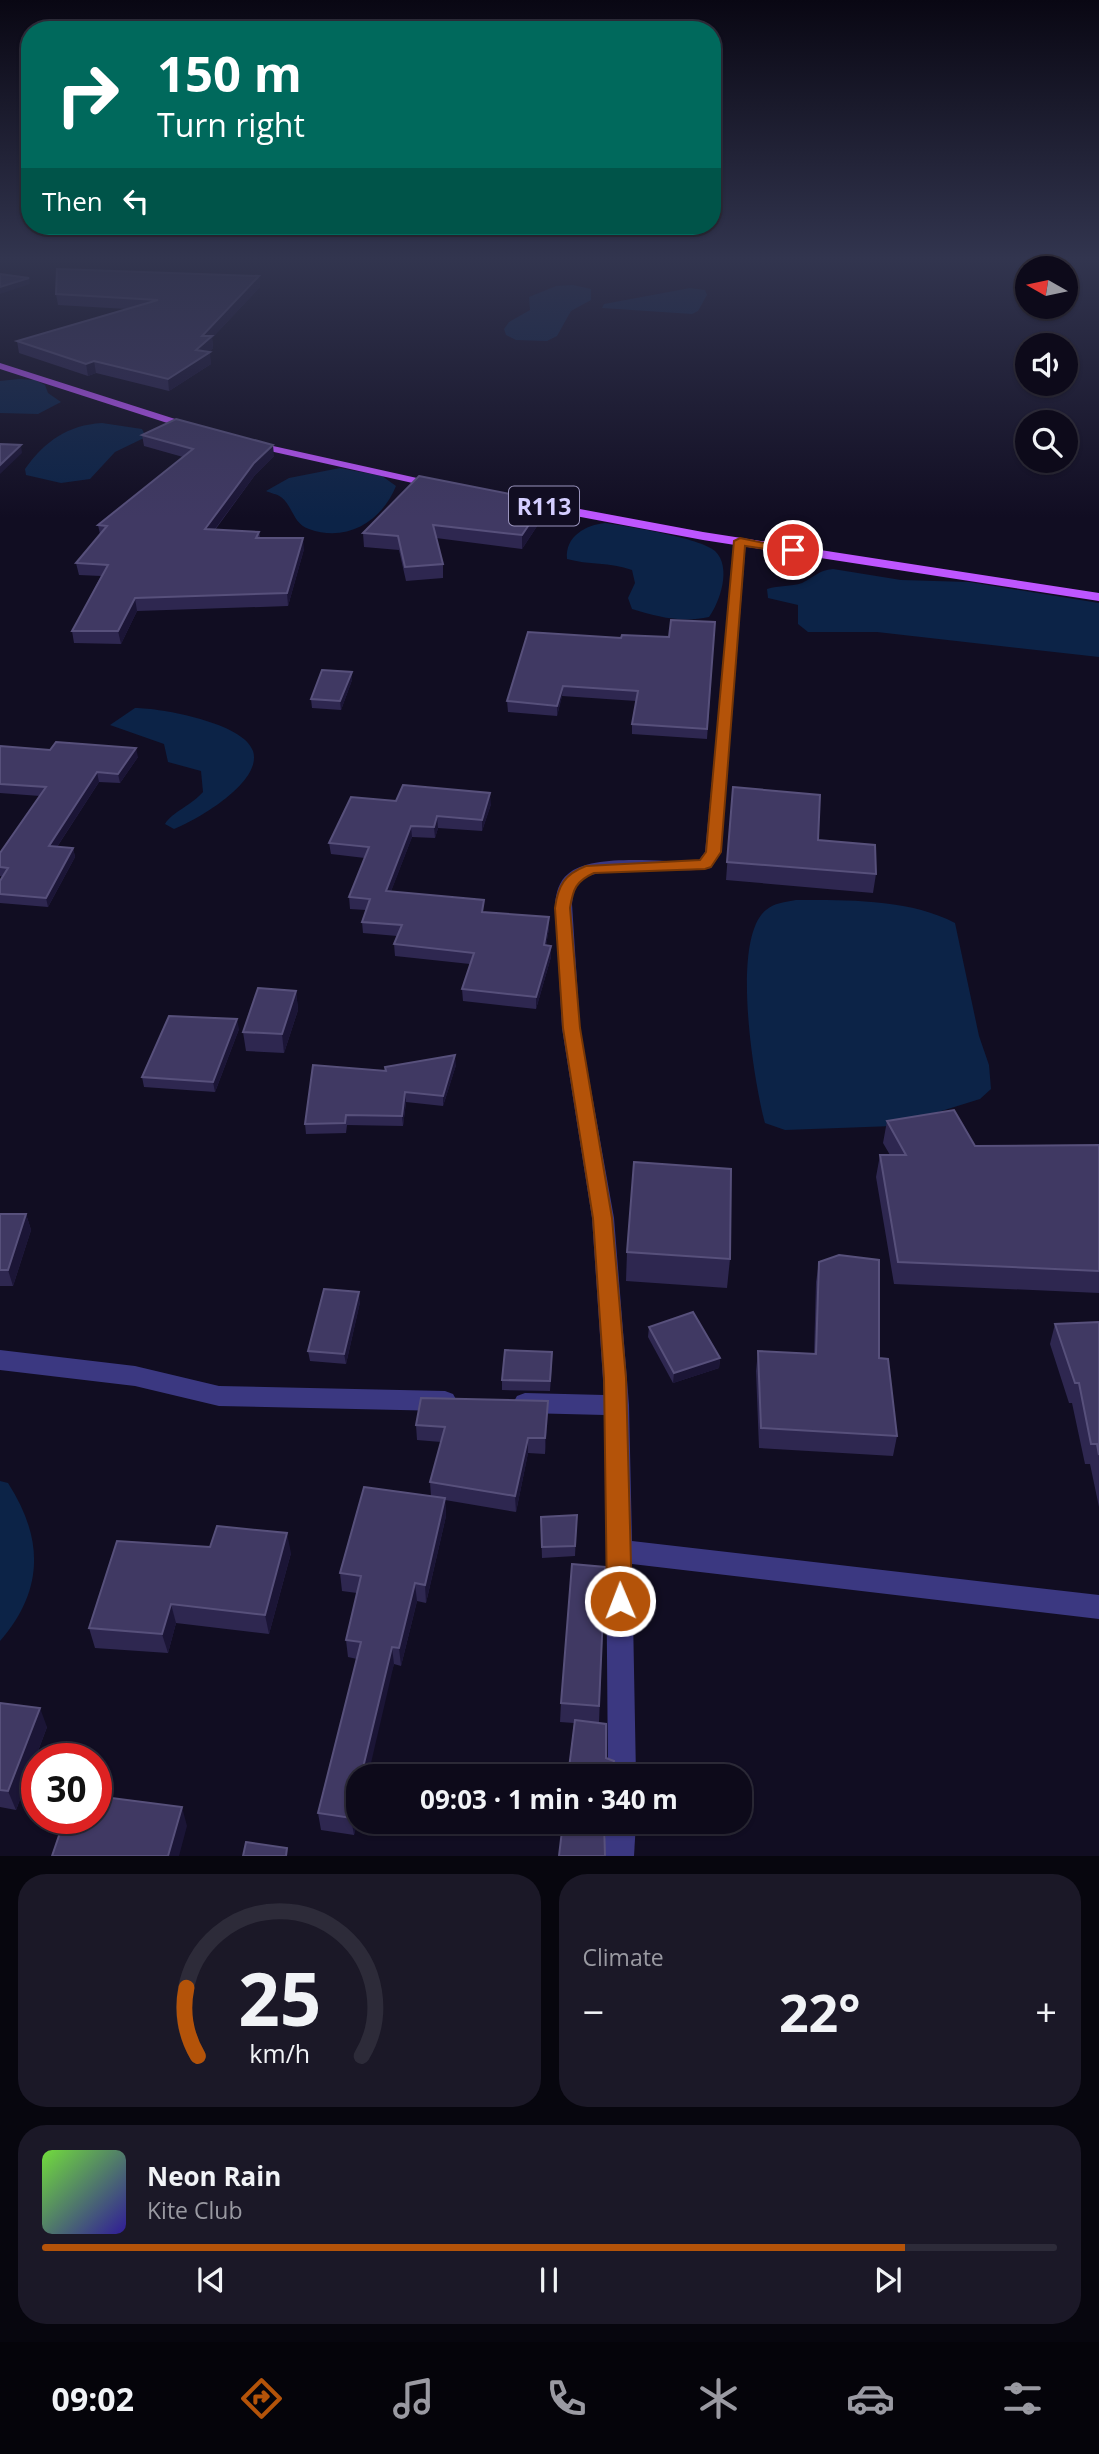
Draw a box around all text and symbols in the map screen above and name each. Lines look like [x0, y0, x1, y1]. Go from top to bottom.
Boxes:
text: 150 m [157, 40, 302, 106]
icon: right [42, 49, 133, 140]
text: Turn right [157, 103, 305, 146]
icon: left [117, 182, 155, 220]
text: Then [42, 183, 103, 219]
north arrow [1015, 256, 1078, 318]
map controls [1015, 256, 1078, 473]
button: sound [1015, 333, 1078, 396]
button: search [1015, 410, 1078, 473]
road number: R113 [509, 486, 579, 526]
pin [763, 520, 823, 580]
icon: arrive [774, 531, 812, 569]
position arrow [583, 1564, 657, 1638]
speed limit sign: 30 [21, 1743, 112, 1834]
text: 09:03 · 1 min · 340 m [420, 1781, 678, 1817]
text: Climate [583, 1941, 664, 1973]
text: 25 [238, 1949, 321, 2048]
text: 22° [779, 1976, 861, 2047]
text: − [583, 1985, 604, 2037]
text: + [1035, 1985, 1057, 2037]
text: km/h [249, 2036, 310, 2070]
text: Neon Rain [147, 2158, 281, 2194]
text: Kite Club [147, 2194, 242, 2226]
icon: previous [192, 2261, 230, 2299]
icon: pause [530, 2261, 568, 2299]
icon: next [869, 2261, 907, 2299]
icon: directions [237, 2374, 286, 2423]
icon: music [389, 2374, 438, 2423]
icon: phone [542, 2374, 591, 2423]
icon: climate [694, 2374, 743, 2423]
icon: car [846, 2374, 895, 2423]
icon: filters [998, 2374, 1047, 2423]
text: 09:02 [52, 2377, 134, 2420]

